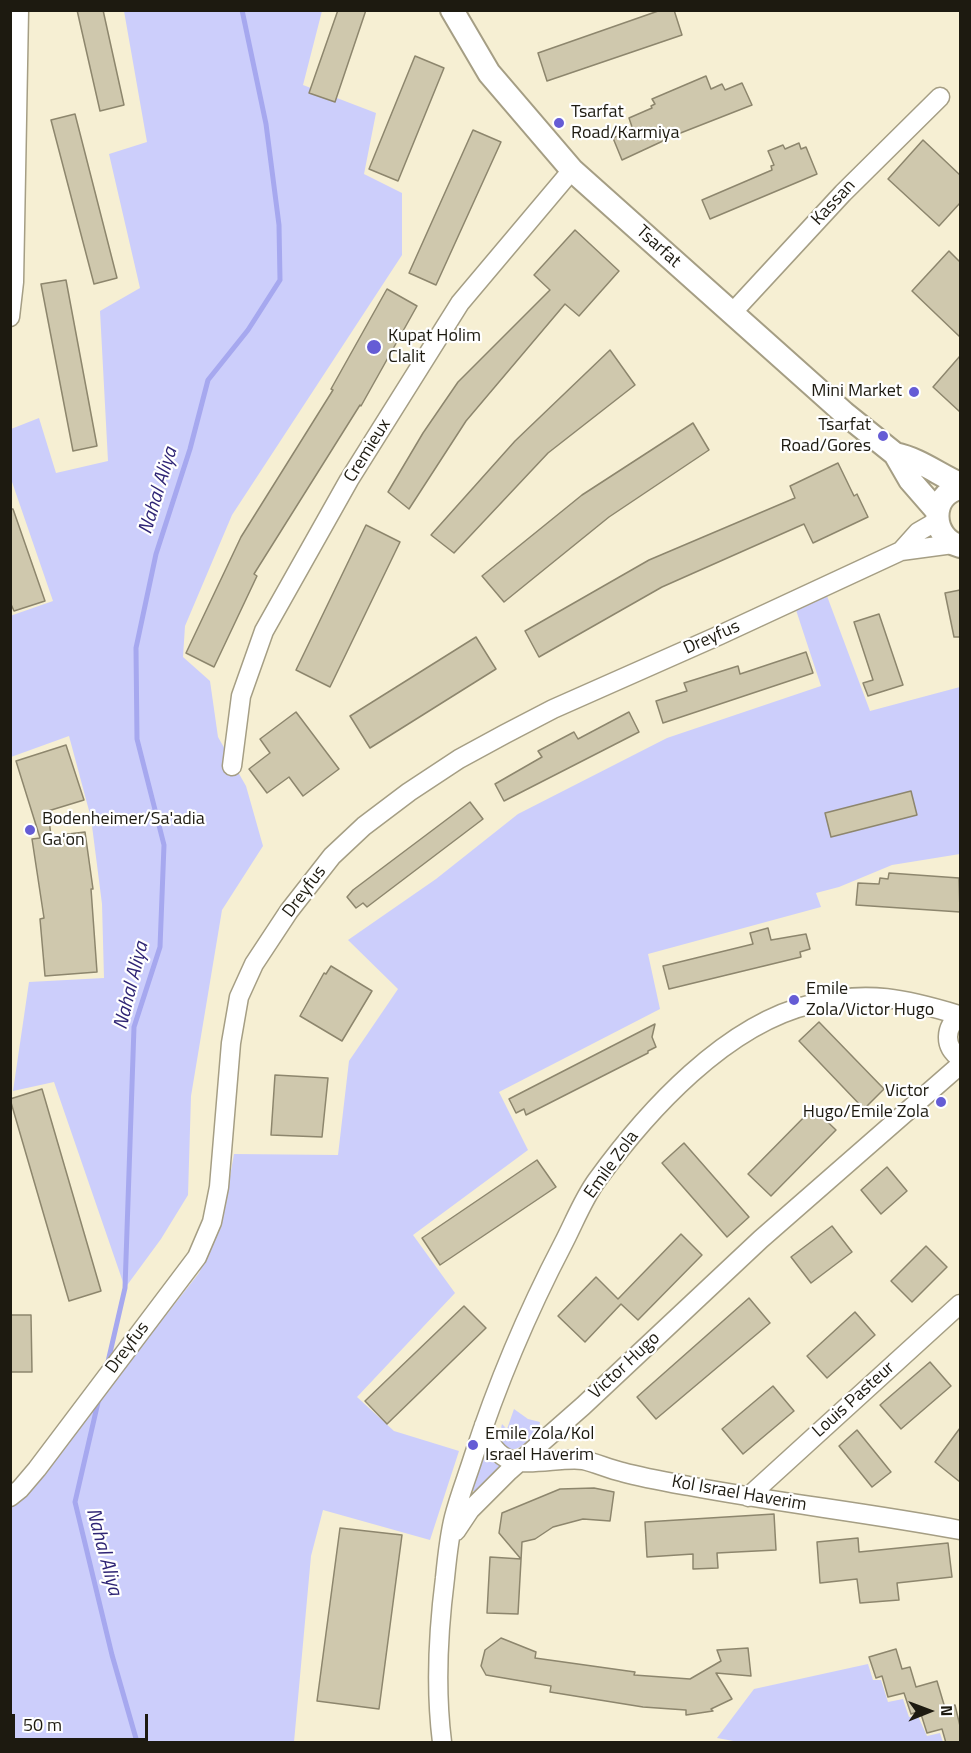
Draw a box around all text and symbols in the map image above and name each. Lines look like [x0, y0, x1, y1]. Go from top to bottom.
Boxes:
place label: Tsarfat Road/Karmiya [571, 102, 679, 144]
marker: Tsarfat Road/Karmiya [552, 116, 566, 130]
street label: Kassan [807, 176, 861, 230]
street label: Tsarfat [631, 221, 685, 273]
place label: Kupat Holim Clalit [388, 326, 481, 368]
marker: Kupat Holim Clalit [365, 338, 383, 356]
place label: Mini Market [811, 381, 902, 403]
marker: Mini Market [907, 385, 921, 399]
street label: Cremieux [340, 415, 396, 487]
place label: Tsarfat Road/Gores [781, 415, 871, 458]
marker: Tsarfat Road/Gores [876, 429, 890, 443]
water label: Nahal Aliya [134, 445, 184, 537]
street label: Dreyfus [681, 616, 743, 660]
place label: Bodenheimer/Sa'adia Ga'on [42, 809, 205, 852]
marker: Bodenheimer/Sa'adia Ga'on [23, 823, 37, 837]
street label: Dreyfus [279, 862, 331, 922]
water label: Nahal Aliya [110, 940, 154, 1032]
place label: Emile Zola/Victor Hugo [806, 979, 934, 1022]
marker: Emile Zola/Victor Hugo [787, 993, 801, 1007]
place label: Victor Hugo/Emile Zola [803, 1081, 929, 1124]
marker: Victor Hugo/Emile Zola [934, 1095, 948, 1109]
street label: Emile Zola [580, 1127, 644, 1203]
street label: Dreyfus [102, 1318, 154, 1378]
street label: Victor Hugo [585, 1328, 665, 1404]
street label: Louis Pasteur [808, 1358, 900, 1442]
place label: Emile Zola/Kol Israel Haverim [485, 1424, 594, 1466]
marker: Emile Zola/Kol Israel Haverim [466, 1438, 480, 1452]
street label: Kol Israel Haverim [670, 1471, 808, 1517]
water label: Nahal Aliya [80, 1506, 126, 1598]
north arrow [899, 1681, 959, 1741]
scale bar [15, 1702, 152, 1740]
text: N [935, 1705, 959, 1716]
text: 50 m [23, 1711, 62, 1738]

